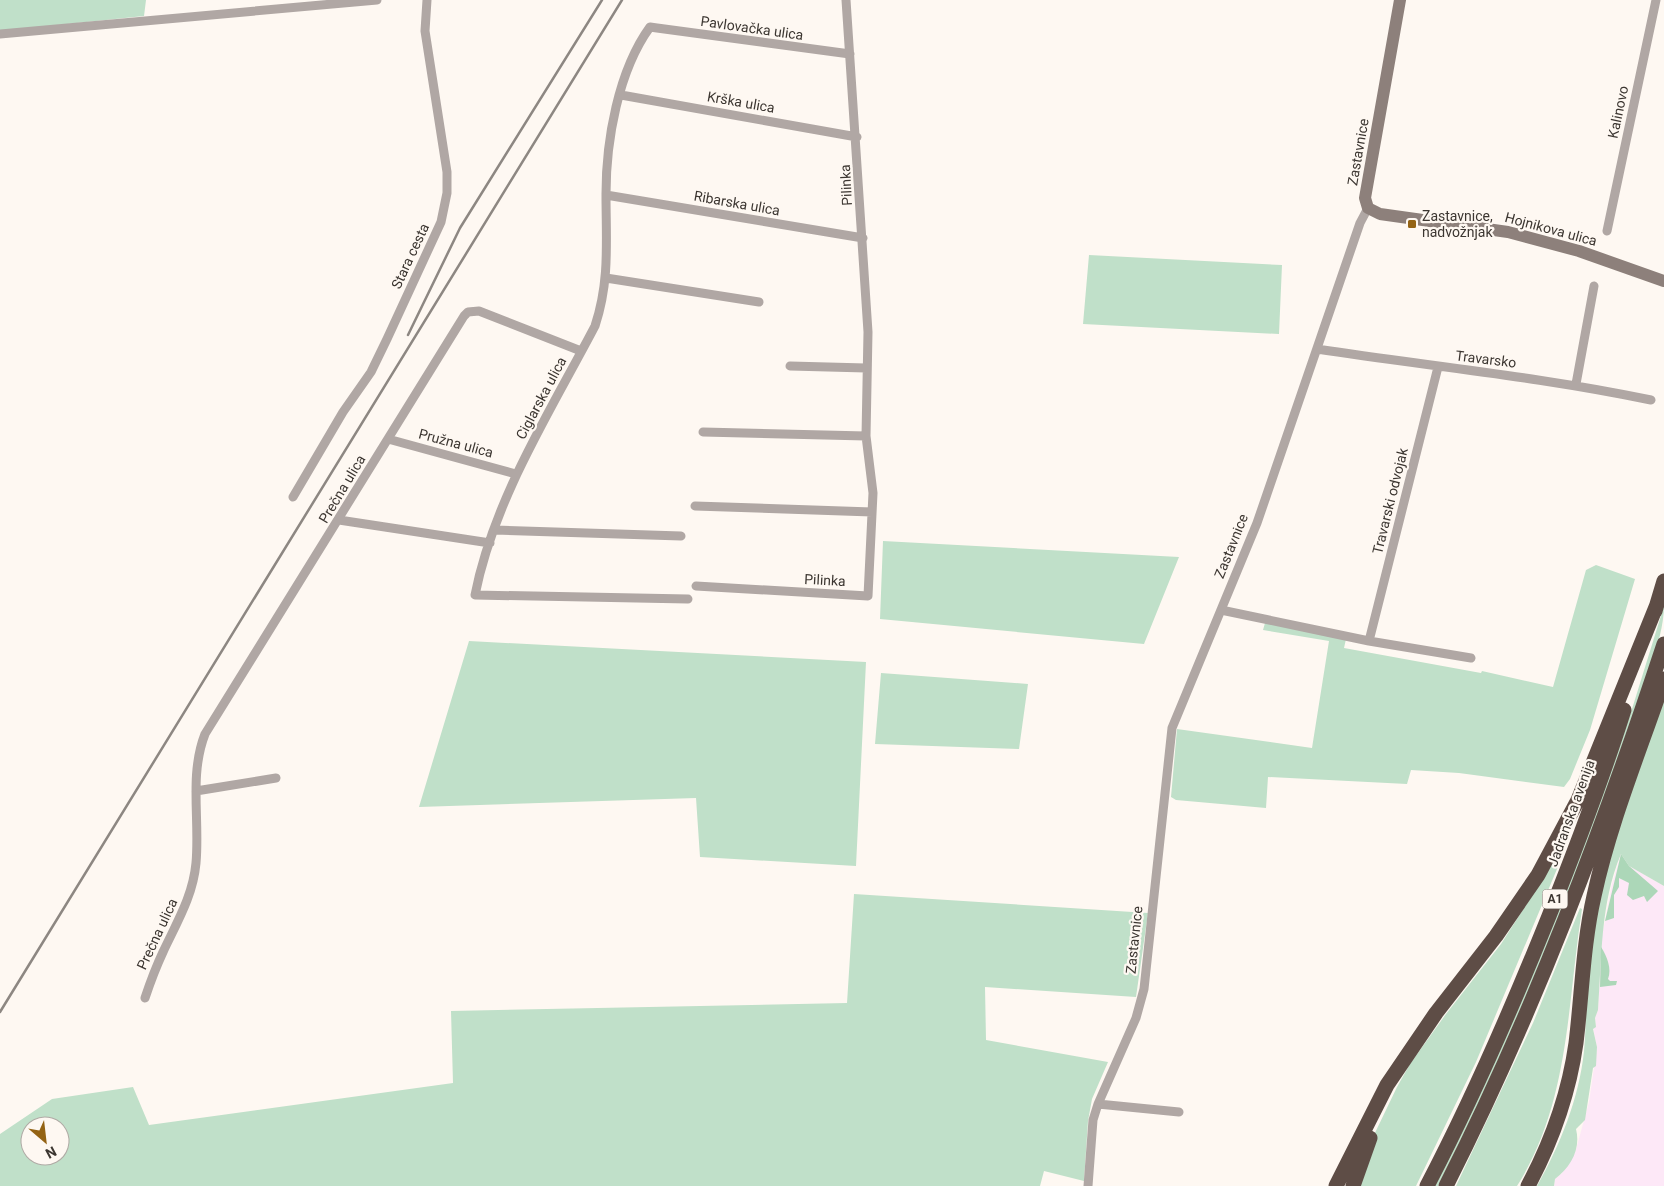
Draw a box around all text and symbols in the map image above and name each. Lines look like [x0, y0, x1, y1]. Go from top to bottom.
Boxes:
street label: Pavlovačka ulica [700, 13, 804, 43]
street label: Kalinovo [1605, 84, 1631, 140]
street label: Krška ulica [706, 88, 776, 116]
street label: Zastavnice [1344, 117, 1372, 187]
street label: Pilinka [837, 164, 855, 206]
street label: Ribarska ulica [693, 188, 781, 218]
place label: Zastavnice, nadvožnjak [1422, 208, 1493, 240]
street label: Hojnikova ulica [1503, 209, 1599, 249]
marker: Zastavnice, nadvožnjak [1406, 218, 1418, 230]
street label: Stara cesta [388, 221, 432, 291]
street label: Travarsko [1455, 347, 1517, 371]
street label: Ciglarska ulica [513, 354, 569, 442]
street label: Pružna ulica [417, 425, 495, 461]
street label: Travarski odvojak [1369, 445, 1411, 556]
street label: Prečna ulica [315, 452, 369, 526]
street label: Zastavnice [1211, 511, 1251, 581]
street label: Pilinka [804, 571, 846, 589]
street label: Jadranska avenija [1544, 758, 1598, 868]
road number: A1 [1542, 890, 1568, 909]
street label: Prečna ulica [134, 896, 180, 972]
street label: Zastavnice [1122, 905, 1146, 975]
north arrow [20, 1116, 70, 1166]
text: N [43, 1143, 59, 1162]

